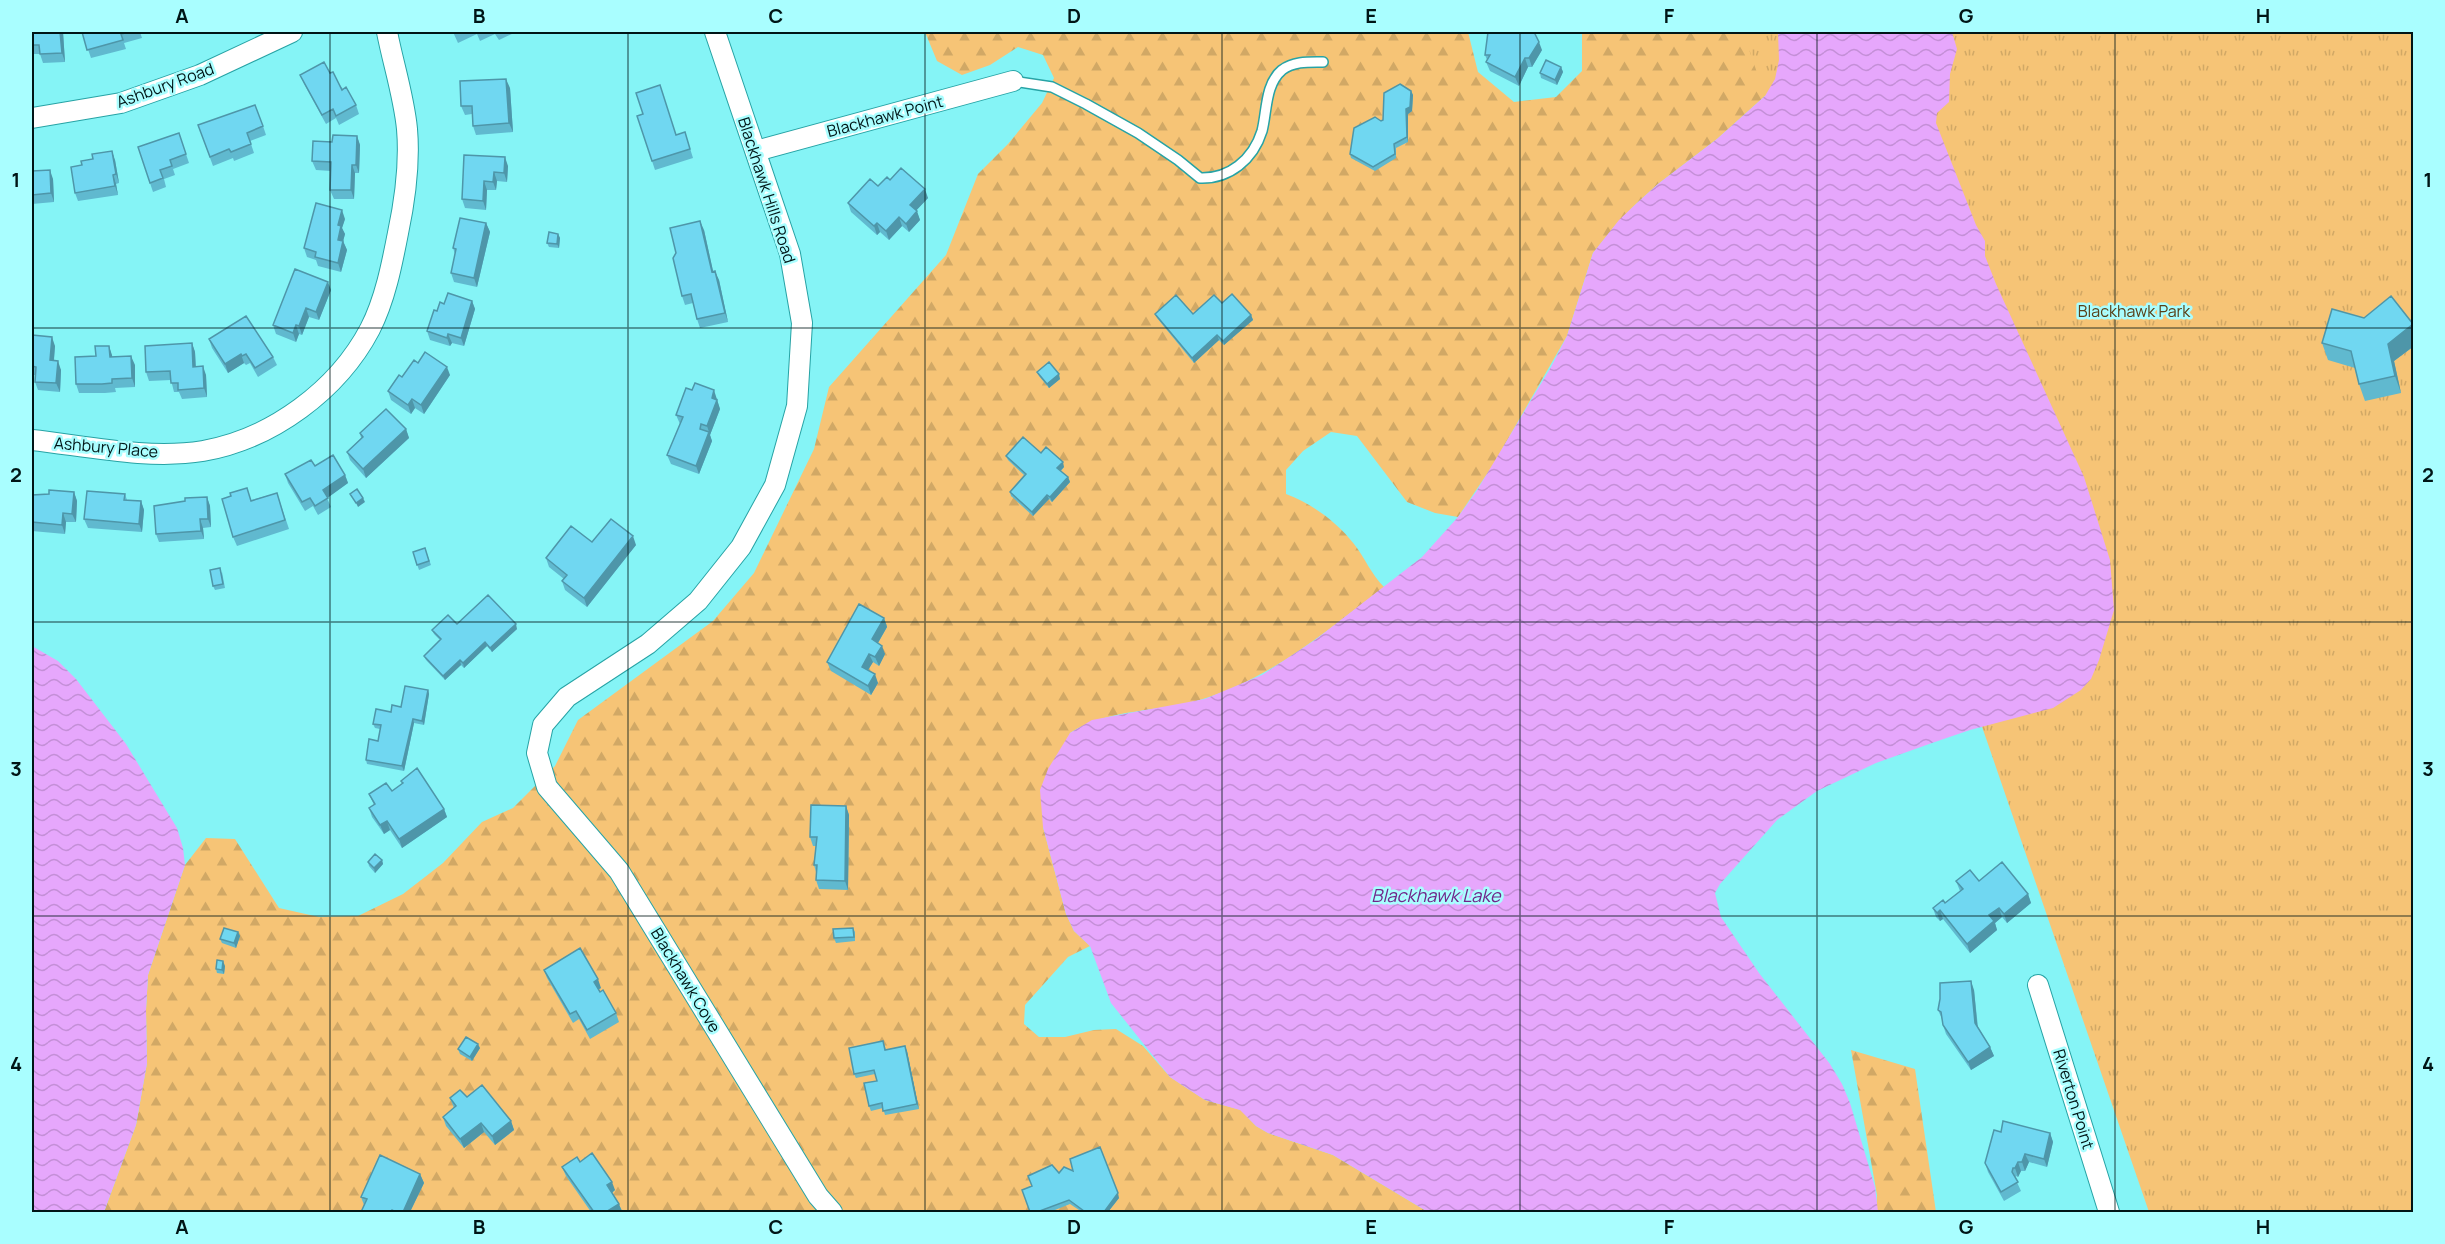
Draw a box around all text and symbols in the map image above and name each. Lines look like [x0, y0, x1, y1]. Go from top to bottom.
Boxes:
text: A [175, 2, 189, 29]
text: B [473, 2, 486, 29]
text: C [769, 2, 783, 29]
text: D [1067, 2, 1081, 29]
text: E [1365, 2, 1377, 29]
text: F [1664, 2, 1675, 29]
text: G [1959, 2, 1974, 29]
text: H [2256, 2, 2270, 29]
street label: Ashbury Road [113, 57, 217, 113]
street label: Blackhawk Point [824, 90, 946, 142]
street label: Blackhawk Hills Road [733, 114, 801, 266]
text: 1 [12, 166, 20, 193]
text: 1 [2424, 166, 2432, 193]
park label: Blackhawk Park [2078, 300, 2191, 322]
street label: Ashbury Place [53, 431, 159, 463]
text: 2 [10, 461, 22, 488]
text: 2 [2422, 461, 2434, 488]
text: 3 [10, 755, 22, 782]
text: 3 [2422, 755, 2434, 782]
water label: Blackhawk Lake [1371, 883, 1502, 907]
street label: Blackhawk Cove [646, 924, 726, 1036]
street label: Riverton Point [2048, 1046, 2100, 1152]
text: 4 [10, 1050, 22, 1077]
text: 4 [2422, 1050, 2434, 1077]
text: A [175, 1213, 189, 1240]
text: B [473, 1213, 486, 1240]
text: C [769, 1213, 783, 1240]
text: D [1067, 1213, 1081, 1240]
text: E [1365, 1213, 1377, 1240]
text: F [1664, 1213, 1675, 1240]
text: G [1959, 1213, 1974, 1240]
text: H [2256, 1213, 2270, 1240]

